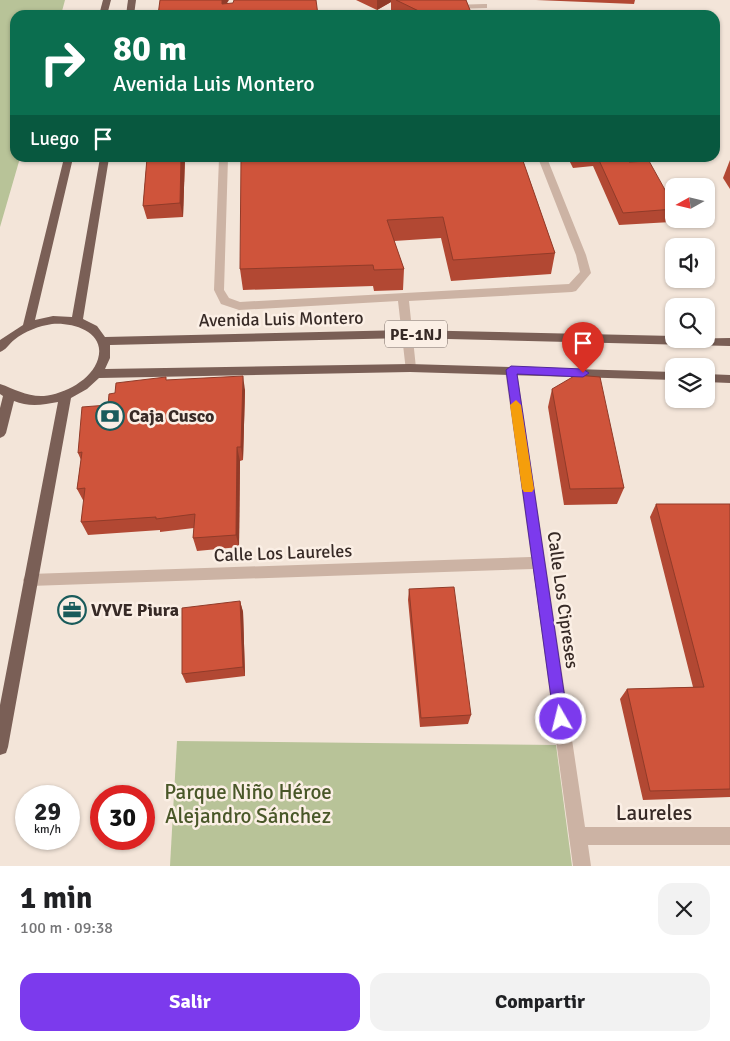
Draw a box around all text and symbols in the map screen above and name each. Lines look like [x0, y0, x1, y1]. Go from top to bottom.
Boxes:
text: 80 m [113, 27, 187, 70]
icon: right [30, 30, 95, 95]
text: Avenida Luis Montero [113, 70, 315, 97]
icon: arrive [89, 125, 117, 153]
text: Luego [30, 127, 79, 151]
north arrow [665, 178, 715, 228]
map controls [665, 178, 715, 408]
button: sound [665, 238, 715, 288]
button: search [665, 298, 715, 348]
street label: Avenida Luis Montero [198, 307, 364, 331]
road number: PE-1NJ [385, 320, 447, 348]
pin [562, 322, 604, 373]
icon: arrive [569, 329, 597, 357]
button: layers [665, 358, 715, 408]
bank icon: Caja Cusco [95, 401, 125, 431]
place label: Caja Cusco [129, 405, 214, 427]
street label: Calle Los Cipreses [542, 530, 584, 670]
street label: Calle Los Laureles [213, 540, 353, 566]
office icon: VYVE Piura [57, 595, 87, 625]
place label: VYVE Piura [91, 599, 179, 621]
position arrow [534, 692, 586, 744]
park label: Parque Niño Héroe Alejandro Sánchez [164, 779, 332, 829]
speed limit sign: 30 [90, 785, 155, 850]
text: 29 [34, 796, 61, 827]
street label: Laureles [616, 800, 692, 826]
text: km/h [34, 822, 61, 837]
text: 1 min [20, 880, 92, 917]
button: close [658, 883, 710, 935]
text: 100 m · 09:38 [20, 918, 113, 938]
button: Salir [20, 973, 360, 1031]
button: Compartir [370, 973, 710, 1031]

